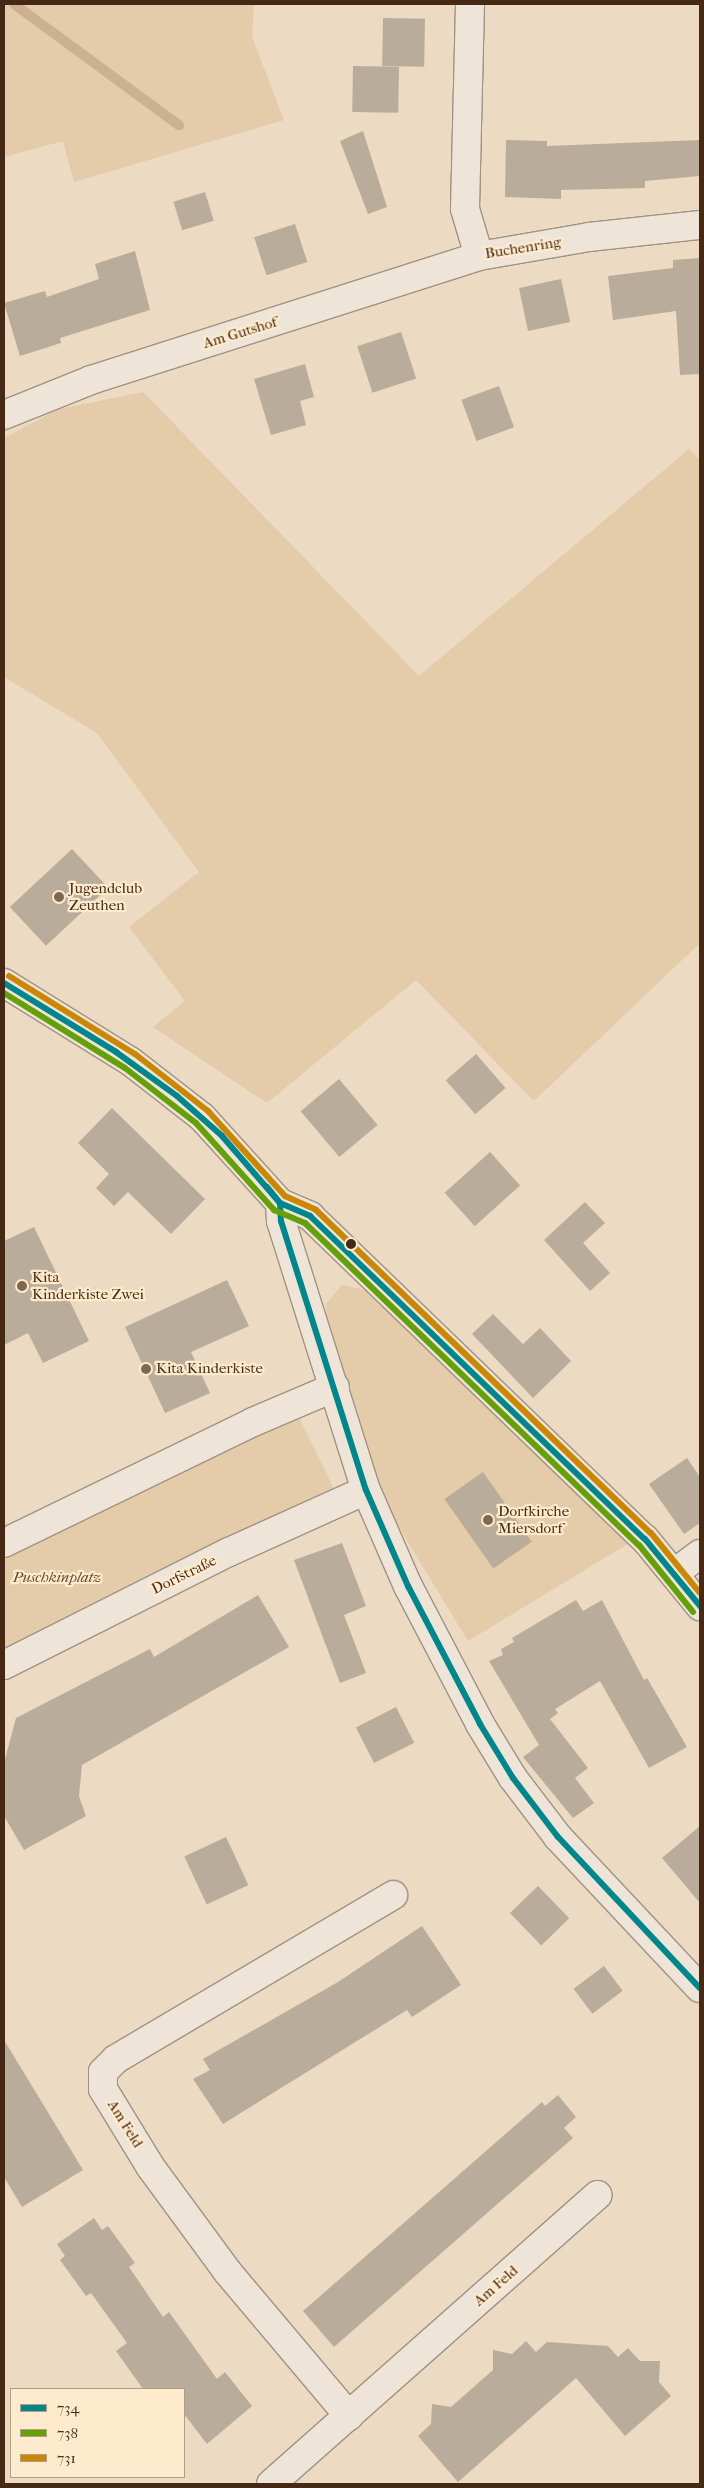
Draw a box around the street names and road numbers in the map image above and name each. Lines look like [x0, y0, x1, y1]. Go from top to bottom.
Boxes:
street label: Buchenring [484, 233, 562, 263]
street label: Am Gutshof [201, 313, 279, 353]
street label: Dorfstraße [149, 1552, 219, 1598]
street label: Am Feld [103, 2097, 147, 2151]
street label: Am Feld [470, 2262, 522, 2310]

